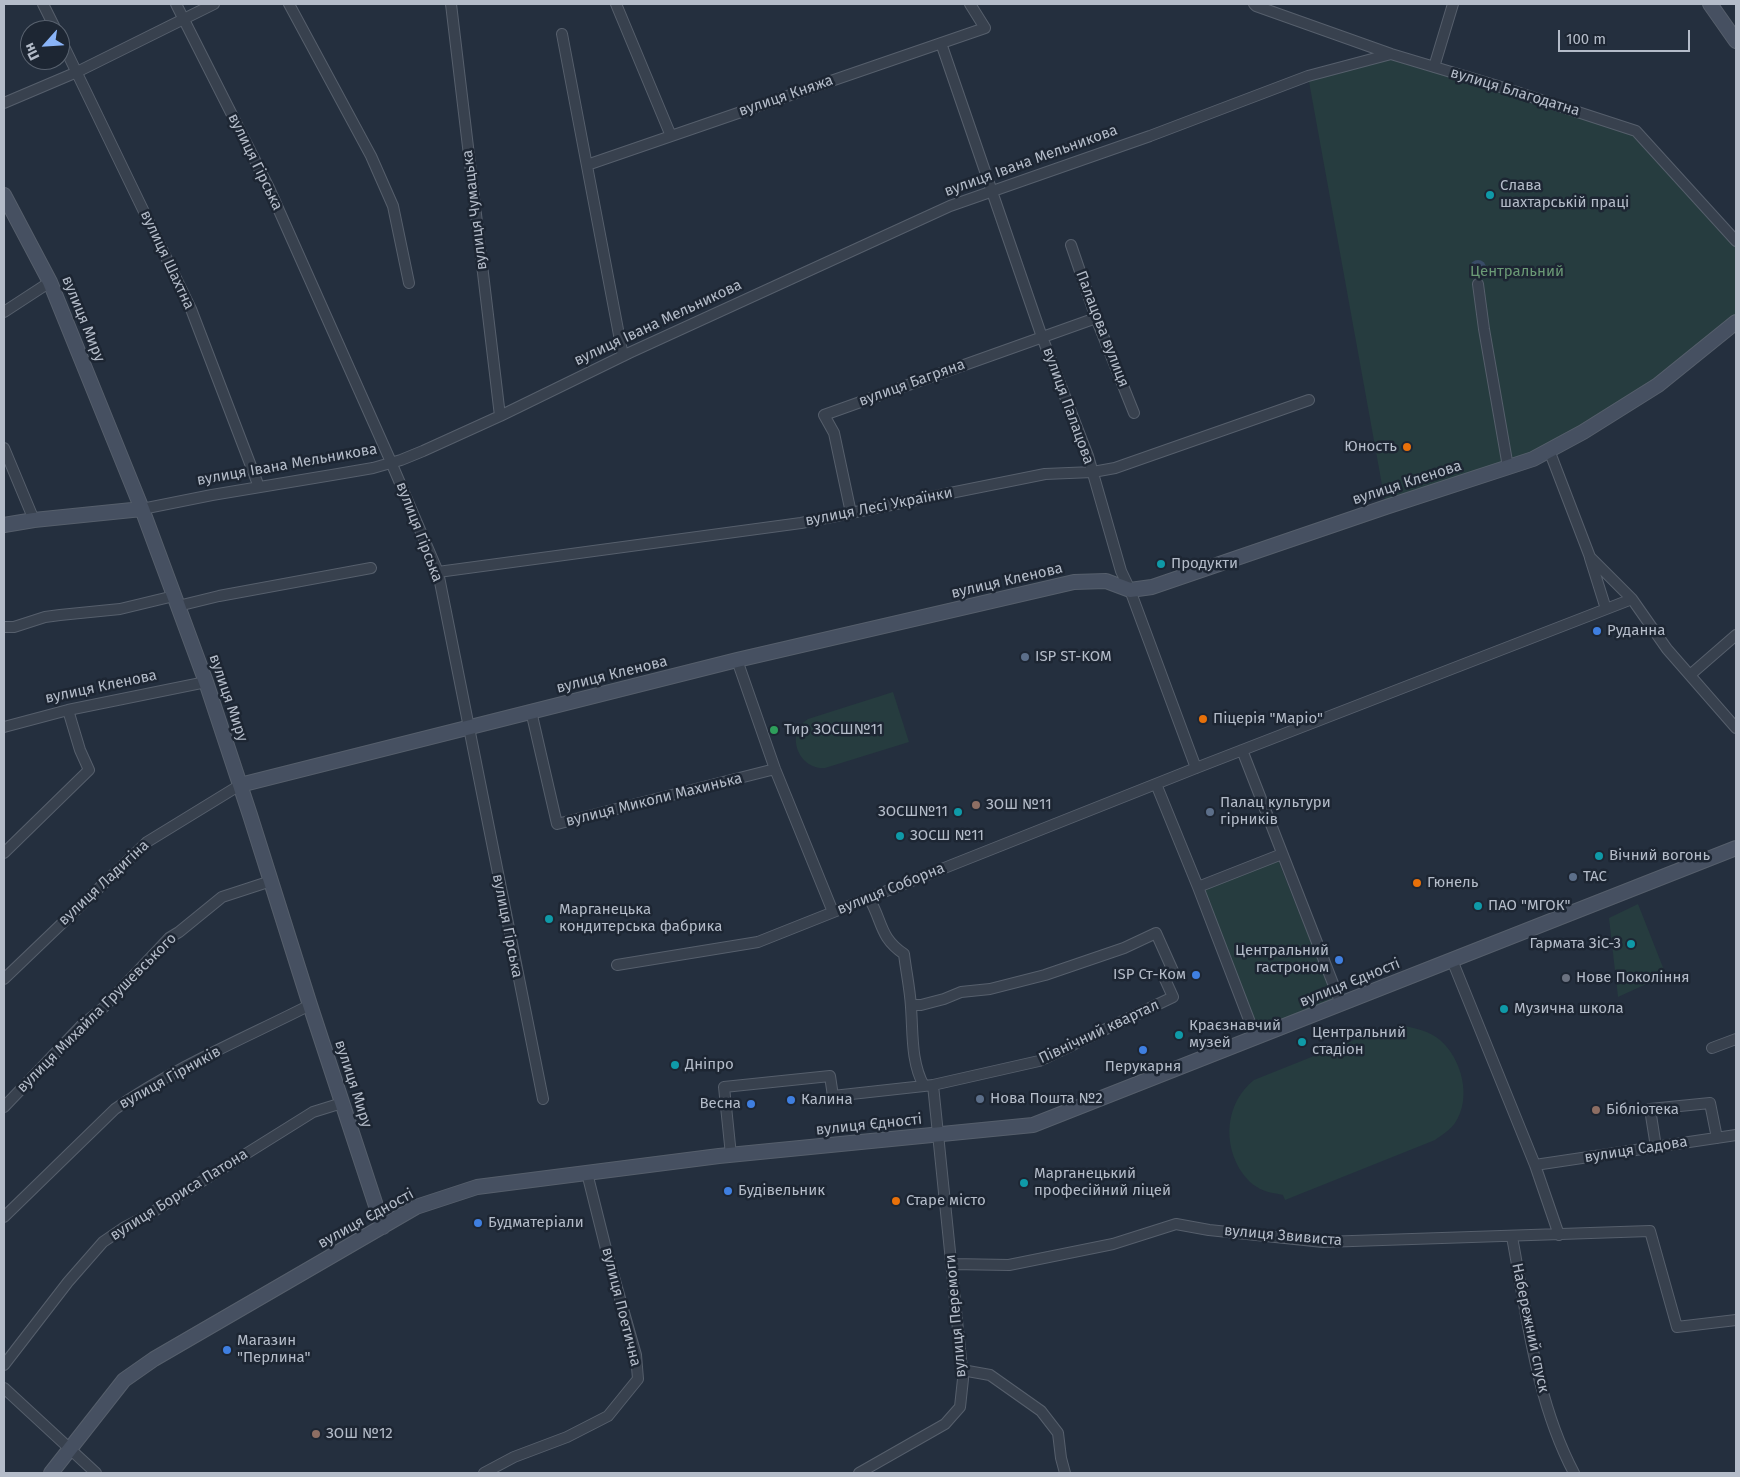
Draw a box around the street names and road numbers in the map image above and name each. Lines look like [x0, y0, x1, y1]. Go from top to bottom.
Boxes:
street label: вулиця Благодатна [1448, 64, 1582, 120]
street label: вулиця Княжа [736, 71, 836, 121]
street label: вулиця Гірська [224, 111, 286, 213]
street label: вулиця Івана Мельникова [942, 121, 1120, 201]
street label: вулиця Чумацька [459, 149, 491, 271]
street label: вулиця Шахтна [136, 208, 198, 312]
street label: Палацова вулиця [1072, 268, 1132, 390]
street label: вулиця Миру [58, 273, 108, 365]
street label: вулиця Івана Мельникова [571, 276, 745, 370]
street label: вулиця Палацова [1038, 345, 1098, 467]
street label: вулиця Багряна [857, 355, 967, 411]
street label: вулиця Івана Мельникова [195, 440, 379, 490]
street label: вулиця Кленова [1350, 457, 1464, 509]
street label: вулиця Гірська [392, 480, 446, 584]
street label: вулиця Лесі Українки [804, 484, 954, 530]
street label: вулиця Кленова [949, 559, 1065, 603]
street label: вулиця Миру [205, 652, 251, 744]
street label: вулиця Кленова [555, 652, 669, 698]
street label: вулиця Кленова [43, 666, 159, 708]
street label: вулиця Миколи Махинька [564, 769, 744, 831]
street label: вулиця Ладигіна [55, 836, 153, 930]
street label: вулиця Соборна [835, 859, 947, 919]
street label: вулиця Гірська [488, 872, 526, 980]
street label: вулиця Михайла Грушевського [13, 929, 181, 1097]
street label: вулиця Єдності [1297, 955, 1403, 1011]
street label: Північний квартал [1036, 996, 1162, 1068]
street label: вулиця Миру [330, 1038, 376, 1130]
street label: вулиця Гірників [116, 1043, 224, 1113]
street label: вулиця Єдності [815, 1110, 923, 1140]
street label: вулиця Садова [1583, 1133, 1689, 1167]
street label: вулиця Бориса Патона [107, 1145, 251, 1245]
street label: вулиця Єдності [315, 1185, 417, 1253]
street label: вулиця Звивиста [1223, 1222, 1343, 1250]
street label: вулиця Поетична [598, 1246, 644, 1368]
street label: вулиця Перемоги [942, 1254, 970, 1378]
street label: Набережний спуск [1507, 1262, 1553, 1394]

